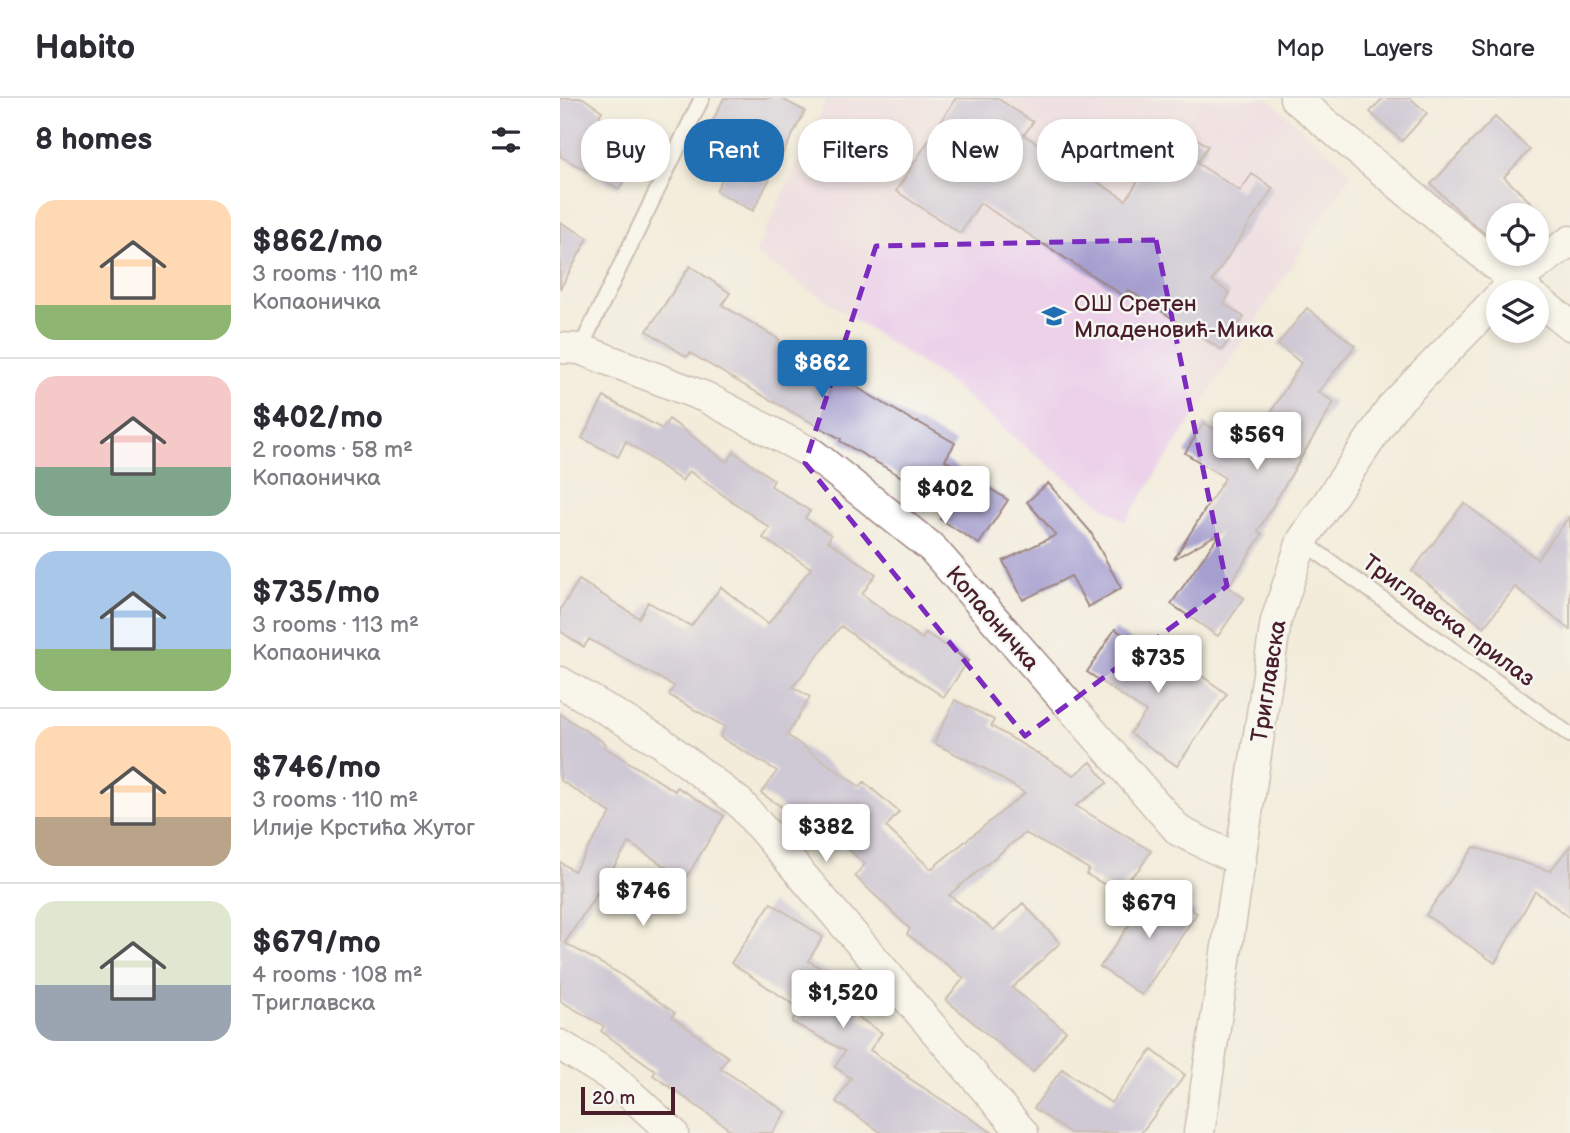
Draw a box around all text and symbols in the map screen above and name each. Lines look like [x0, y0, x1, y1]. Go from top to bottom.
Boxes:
text: Habito [35, 28, 135, 68]
text: Map [1276, 34, 1324, 63]
text: Layers [1362, 34, 1433, 63]
text: Share [1471, 34, 1535, 63]
chip: Buy [581, 119, 670, 182]
chip: Rent [684, 119, 784, 182]
chip: Filters [798, 119, 913, 182]
chip: New [927, 119, 1023, 182]
chip: Apartment [1037, 119, 1198, 182]
icon: filters [487, 121, 525, 159]
text: 8 homes [35, 122, 152, 158]
map controls [1486, 203, 1549, 343]
button: locate [1486, 203, 1549, 266]
text: $862/mo [252, 224, 383, 260]
icon: home [91, 228, 175, 312]
text: 3 rooms · 110 m² [252, 260, 418, 288]
button: layers [1486, 280, 1549, 343]
text: Копаоничка [252, 288, 381, 316]
place label: ОШ Сретен Младеновић-Мика [1074, 290, 1274, 344]
school or university icon: ОШ Сретен Младеновић-Мика [1040, 302, 1068, 330]
pin: $862 [781, 341, 863, 400]
text: $862 [794, 349, 850, 377]
text: $402/mo [252, 400, 383, 436]
icon: home [91, 404, 175, 488]
pin: $569 [1216, 412, 1298, 472]
text: $569 [1229, 421, 1285, 449]
text: 2 rooms · 58 m² [252, 436, 413, 464]
text: Копаоничка [252, 464, 381, 492]
pin: $402 [904, 466, 986, 526]
text: $402 [917, 475, 973, 503]
street label: Триглавска прилаз [1357, 549, 1540, 693]
street label: Копаоничка [939, 561, 1045, 677]
text: $735/mo [252, 575, 380, 611]
icon: home [91, 579, 175, 663]
text: 3 rooms · 113 m² [252, 611, 419, 639]
street label: Триглавска [1245, 618, 1293, 744]
pin: $735 [1117, 636, 1199, 695]
text: Копаоничка [252, 639, 381, 667]
text: $735 [1131, 644, 1185, 672]
text: $746/mo [252, 750, 381, 786]
icon: home [91, 754, 175, 838]
text: 3 rooms · 110 m² [252, 786, 418, 814]
pin: $382 [785, 804, 867, 864]
text: $382 [798, 813, 854, 841]
text: Илије Крстића Жутог [252, 814, 475, 842]
pin: $746 [602, 868, 684, 928]
text: $746 [615, 877, 671, 905]
pin: $679 [1108, 880, 1190, 940]
text: $679 [1121, 889, 1177, 917]
text: $679/mo [252, 925, 381, 961]
icon: home [91, 929, 175, 1013]
text: 4 rooms · 108 m² [252, 961, 423, 989]
pin: $1,520 [786, 970, 900, 1030]
text: $1,520 [808, 979, 878, 1007]
text: Триглавска [252, 989, 376, 1017]
scale bar [581, 1084, 676, 1116]
text: 20 m [592, 1087, 635, 1110]

